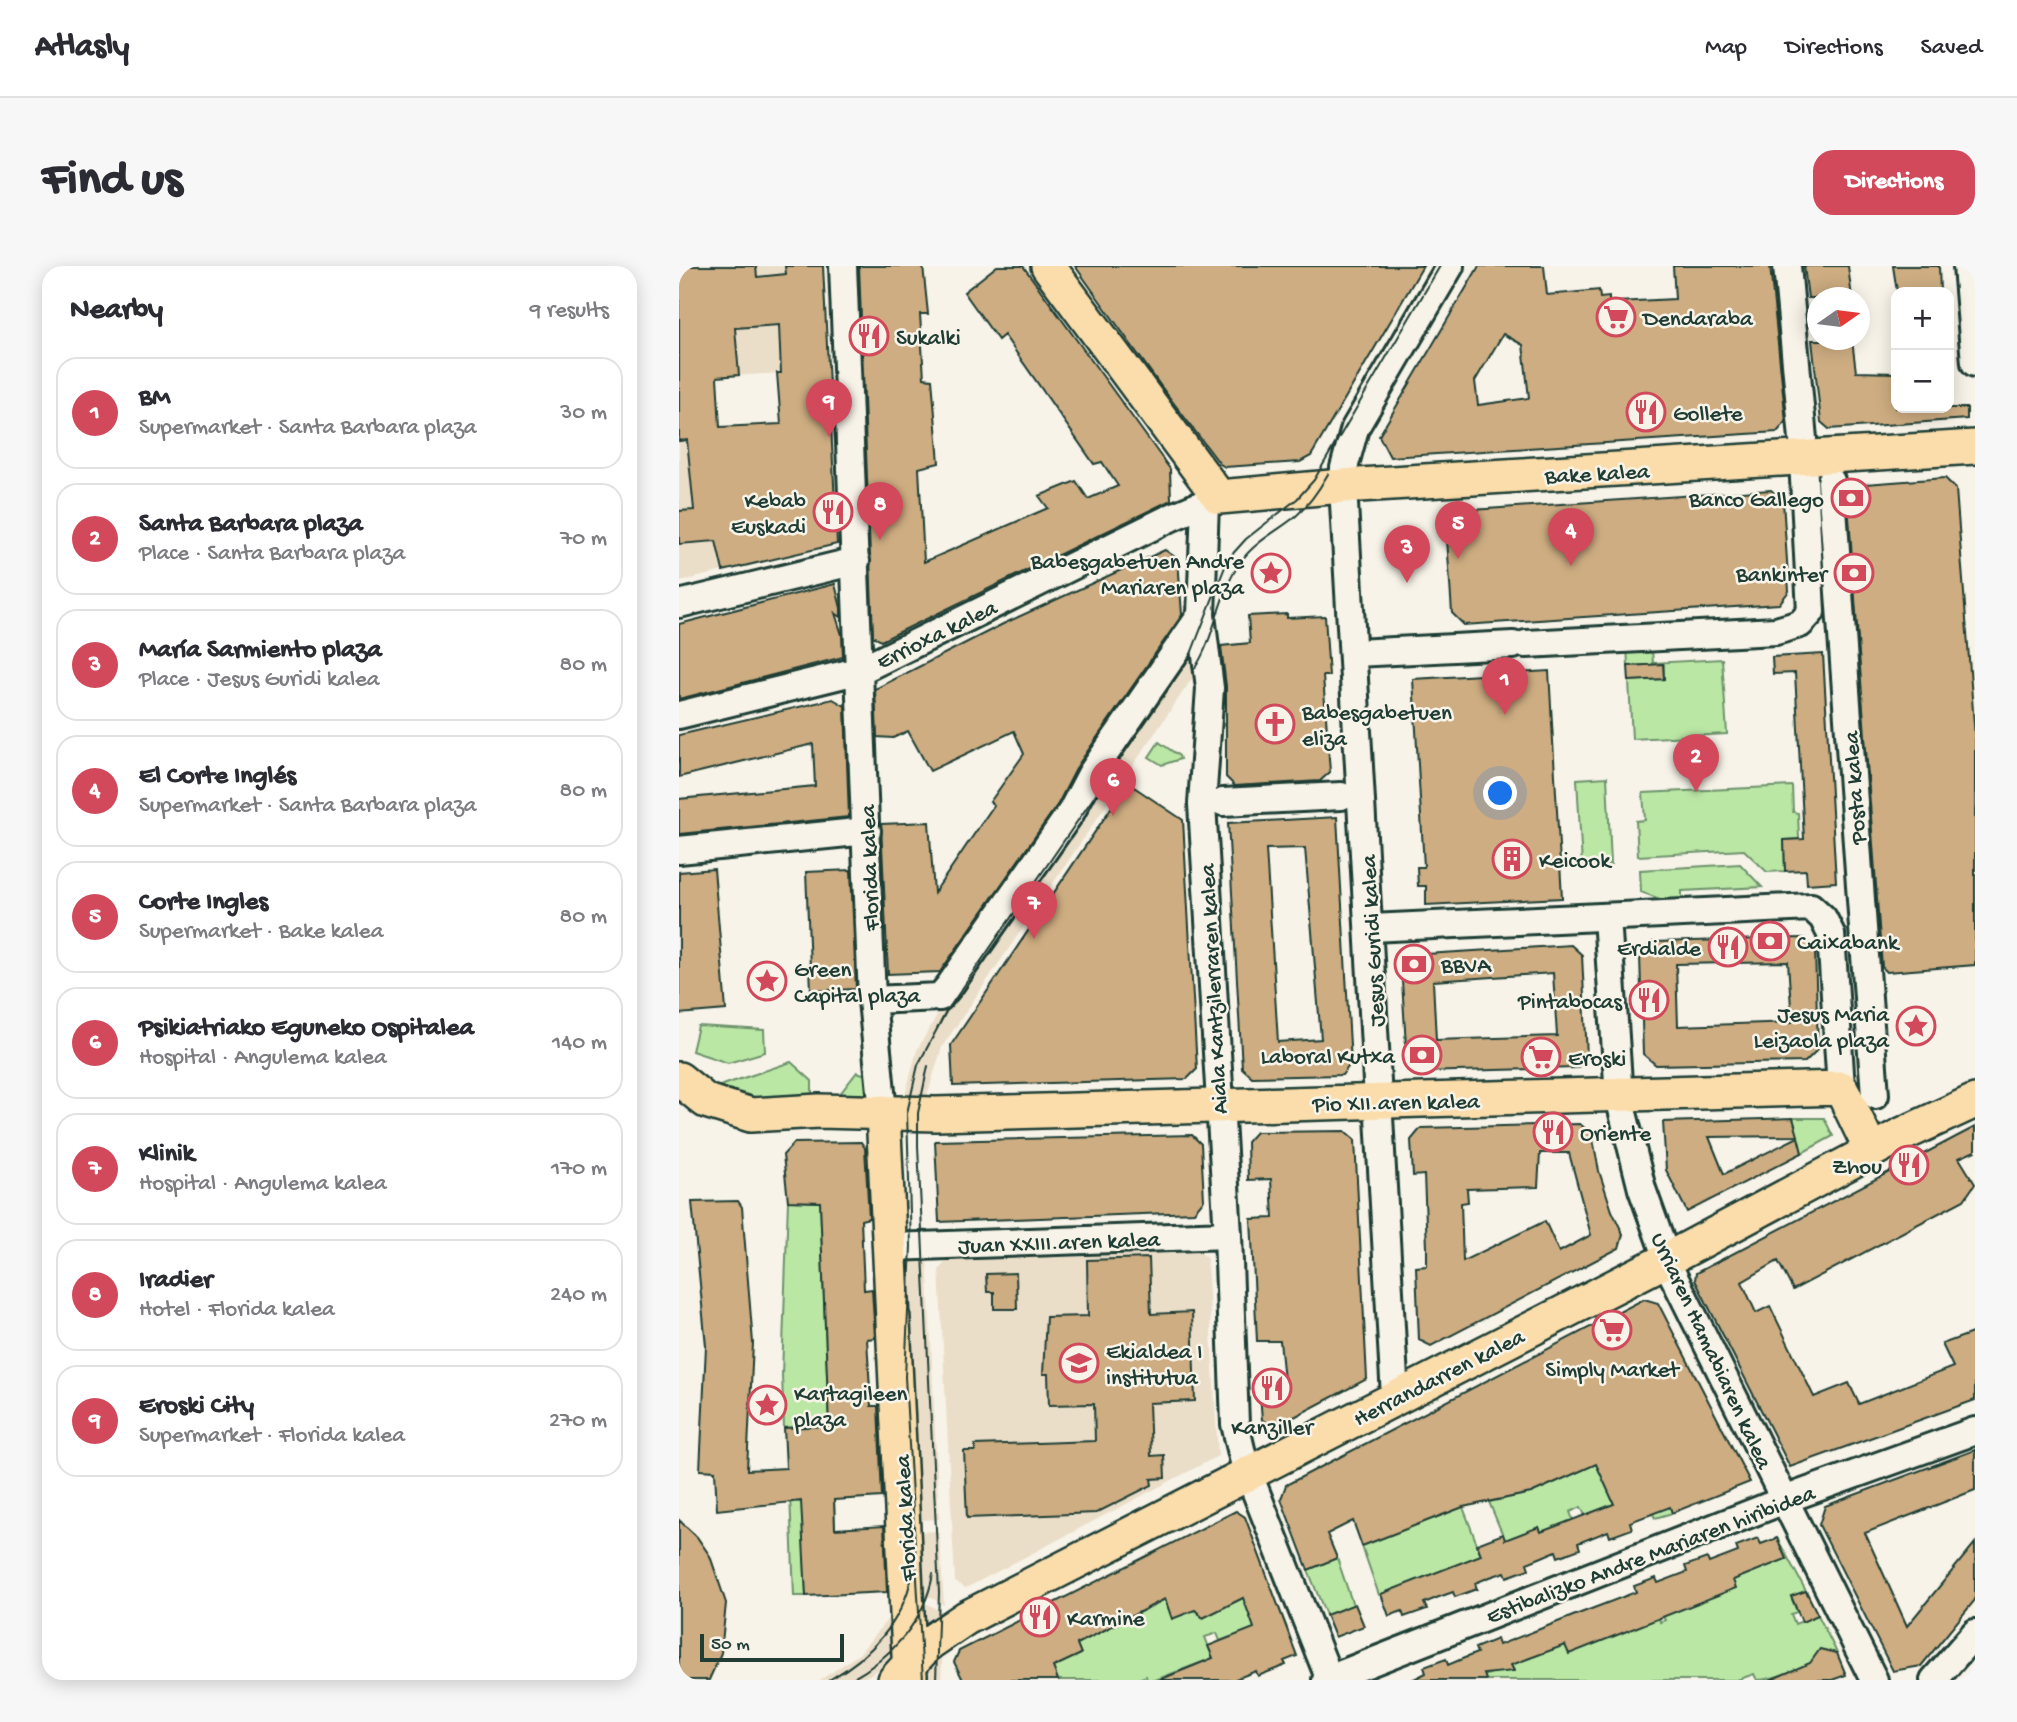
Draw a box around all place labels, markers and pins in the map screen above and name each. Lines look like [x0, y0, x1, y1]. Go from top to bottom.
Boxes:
supermarket icon: Dendaraba [1595, 296, 1637, 338]
place label: Dendaraba [1641, 307, 1754, 334]
restaurant icon: Sukalki [848, 315, 890, 357]
place label: Sukalki [896, 326, 961, 353]
pin: 9 [806, 379, 852, 437]
restaurant icon: Gollete [1625, 391, 1667, 433]
place label: Gollete [1673, 402, 1744, 429]
bank icon: Banco Gallego [1830, 477, 1872, 519]
pin: 8 [857, 482, 903, 540]
place label: Banco Gallego [1688, 488, 1824, 515]
place label: Kebab Euskadi [731, 489, 806, 542]
restaurant icon: Kebab Euskadi [812, 491, 854, 533]
pin: 5 [1435, 501, 1481, 559]
pin: 4 [1548, 508, 1594, 566]
pin: 3 [1384, 525, 1430, 583]
place label: Babesgabetuen Andre Mariaren plaza [1030, 550, 1245, 603]
place icon: Babesgabetuen Andre Mariaren plaza [1250, 552, 1292, 594]
bank icon: Bankinter [1833, 552, 1875, 594]
place label: Bankinter [1735, 563, 1829, 590]
pin: 1 [1482, 657, 1528, 715]
place label: Babesgabetuen eliza [1301, 701, 1452, 754]
church icon: Babesgabetuen eliza [1254, 703, 1296, 745]
pin: 2 [1673, 734, 1719, 792]
pin: 6 [1090, 758, 1136, 816]
building icon: Keicook [1491, 838, 1533, 880]
place label: Keicook [1539, 849, 1613, 876]
pin: 7 [1011, 881, 1057, 939]
bank icon: Caixabank [1749, 920, 1791, 962]
restaurant icon: Erdialde [1707, 926, 1749, 968]
place label: Caixabank [1797, 931, 1901, 958]
place label: Erdialde [1617, 937, 1702, 964]
bank icon: BBVA [1393, 943, 1435, 985]
place label: BBVA [1440, 954, 1492, 981]
place label: Green Capital plaza [794, 958, 922, 1011]
place icon: Green Capital plaza [746, 960, 788, 1002]
restaurant icon: Pintabocas [1628, 979, 1670, 1021]
place label: Pintabocas [1517, 990, 1623, 1017]
place label: Jesus Maria Leizaola plaza [1754, 1003, 1890, 1056]
place icon: Jesus Maria Leizaola plaza [1895, 1005, 1937, 1047]
bank icon: Laboral Kutxa [1401, 1034, 1443, 1076]
supermarket icon: Eroski [1520, 1036, 1562, 1078]
place label: Laboral Kutxa [1261, 1045, 1396, 1072]
place label: Eroski [1568, 1047, 1626, 1074]
restaurant icon: Oriente [1532, 1111, 1574, 1153]
place label: Oriente [1580, 1122, 1652, 1149]
restaurant icon: Zhou [1888, 1144, 1930, 1186]
place label: Zhou [1832, 1155, 1882, 1182]
supermarket icon: Simply Market [1591, 1309, 1633, 1351]
place label: Ekialdea I institutua [1106, 1340, 1203, 1393]
school or university icon: Ekialdea I institutua [1058, 1342, 1100, 1384]
place label: Simply Market [1545, 1358, 1680, 1385]
restaurant icon: Kanziller [1251, 1367, 1293, 1409]
place label: Kartagileen plaza [793, 1382, 908, 1435]
place icon: Kartagileen plaza [746, 1384, 788, 1426]
place label: Kanziller [1231, 1416, 1315, 1443]
restaurant icon: Karmine [1019, 1596, 1061, 1638]
place label: Karmine [1067, 1607, 1146, 1634]

